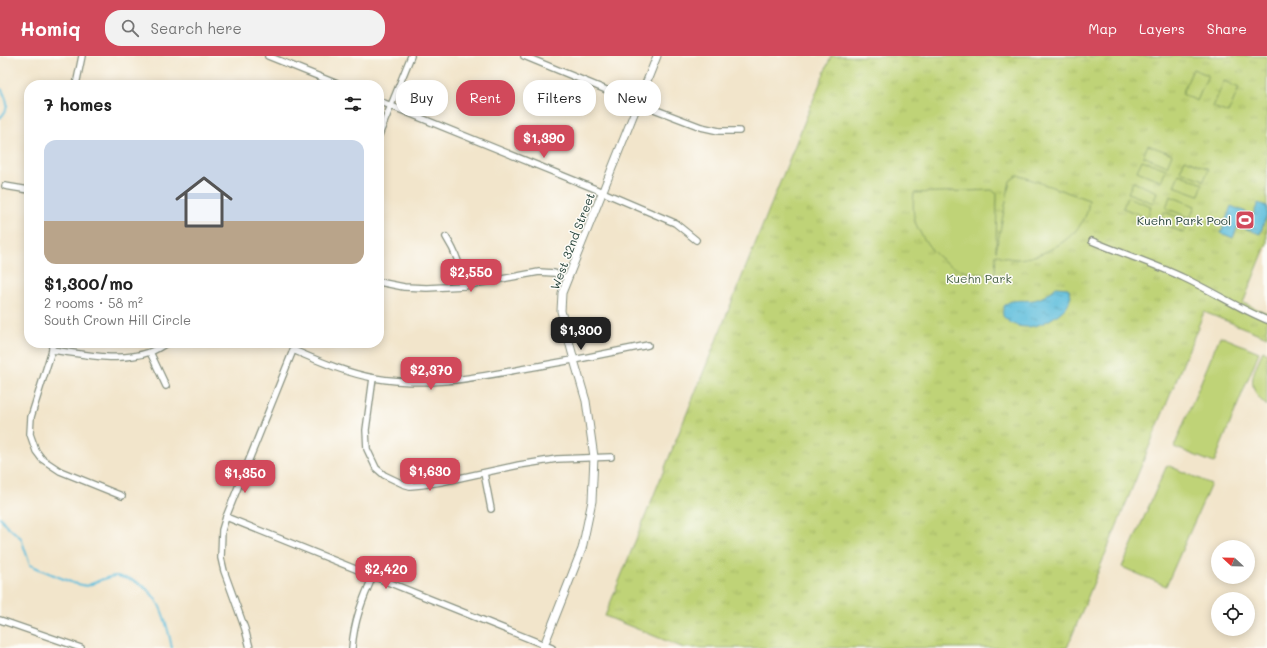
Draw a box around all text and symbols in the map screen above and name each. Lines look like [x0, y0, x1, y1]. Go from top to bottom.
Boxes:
search box [105, 10, 385, 46]
text: Homiq [20, 16, 81, 41]
icon: search [119, 17, 141, 39]
text: Search here [151, 18, 242, 38]
text: Map [1088, 19, 1117, 38]
text: Layers [1139, 19, 1185, 38]
text: Share [1207, 19, 1247, 38]
chip: Buy [396, 80, 448, 116]
chip: Rent [456, 80, 515, 116]
chip: Filters [523, 80, 596, 116]
chip: New [604, 80, 661, 116]
text: 7 homes [44, 93, 112, 115]
icon: filters [342, 93, 364, 115]
pin: $1,390 [511, 125, 577, 159]
text: $1,390 [523, 129, 565, 146]
icon: home [168, 166, 240, 238]
street label: West 32nd Street [546, 190, 598, 292]
sports icon: Kuehn Park Pool [1234, 209, 1256, 231]
place label: Kuehn Park Pool [1137, 212, 1231, 228]
pin: $2,550 [438, 259, 504, 293]
text: $2,550 [450, 263, 492, 280]
park label: Kuehn Park [946, 270, 1012, 286]
text: $1,300/mo [44, 272, 133, 294]
text: 2 rooms · 58 m² [44, 294, 143, 311]
text: South Crown Hill Circle [44, 311, 191, 328]
pin: $1,300 [548, 317, 614, 351]
text: $1,300 [560, 321, 602, 338]
pin: $2,370 [398, 357, 464, 391]
text: $2,370 [410, 361, 452, 378]
pin: $1,630 [397, 458, 463, 492]
pin: $1,350 [212, 460, 278, 494]
text: $1,630 [409, 462, 451, 479]
text: $1,350 [224, 464, 266, 481]
north arrow [1211, 540, 1255, 584]
map controls [1211, 540, 1255, 636]
pin: $2,420 [353, 556, 419, 590]
text: $2,420 [364, 560, 408, 577]
button: locate [1211, 592, 1255, 636]

